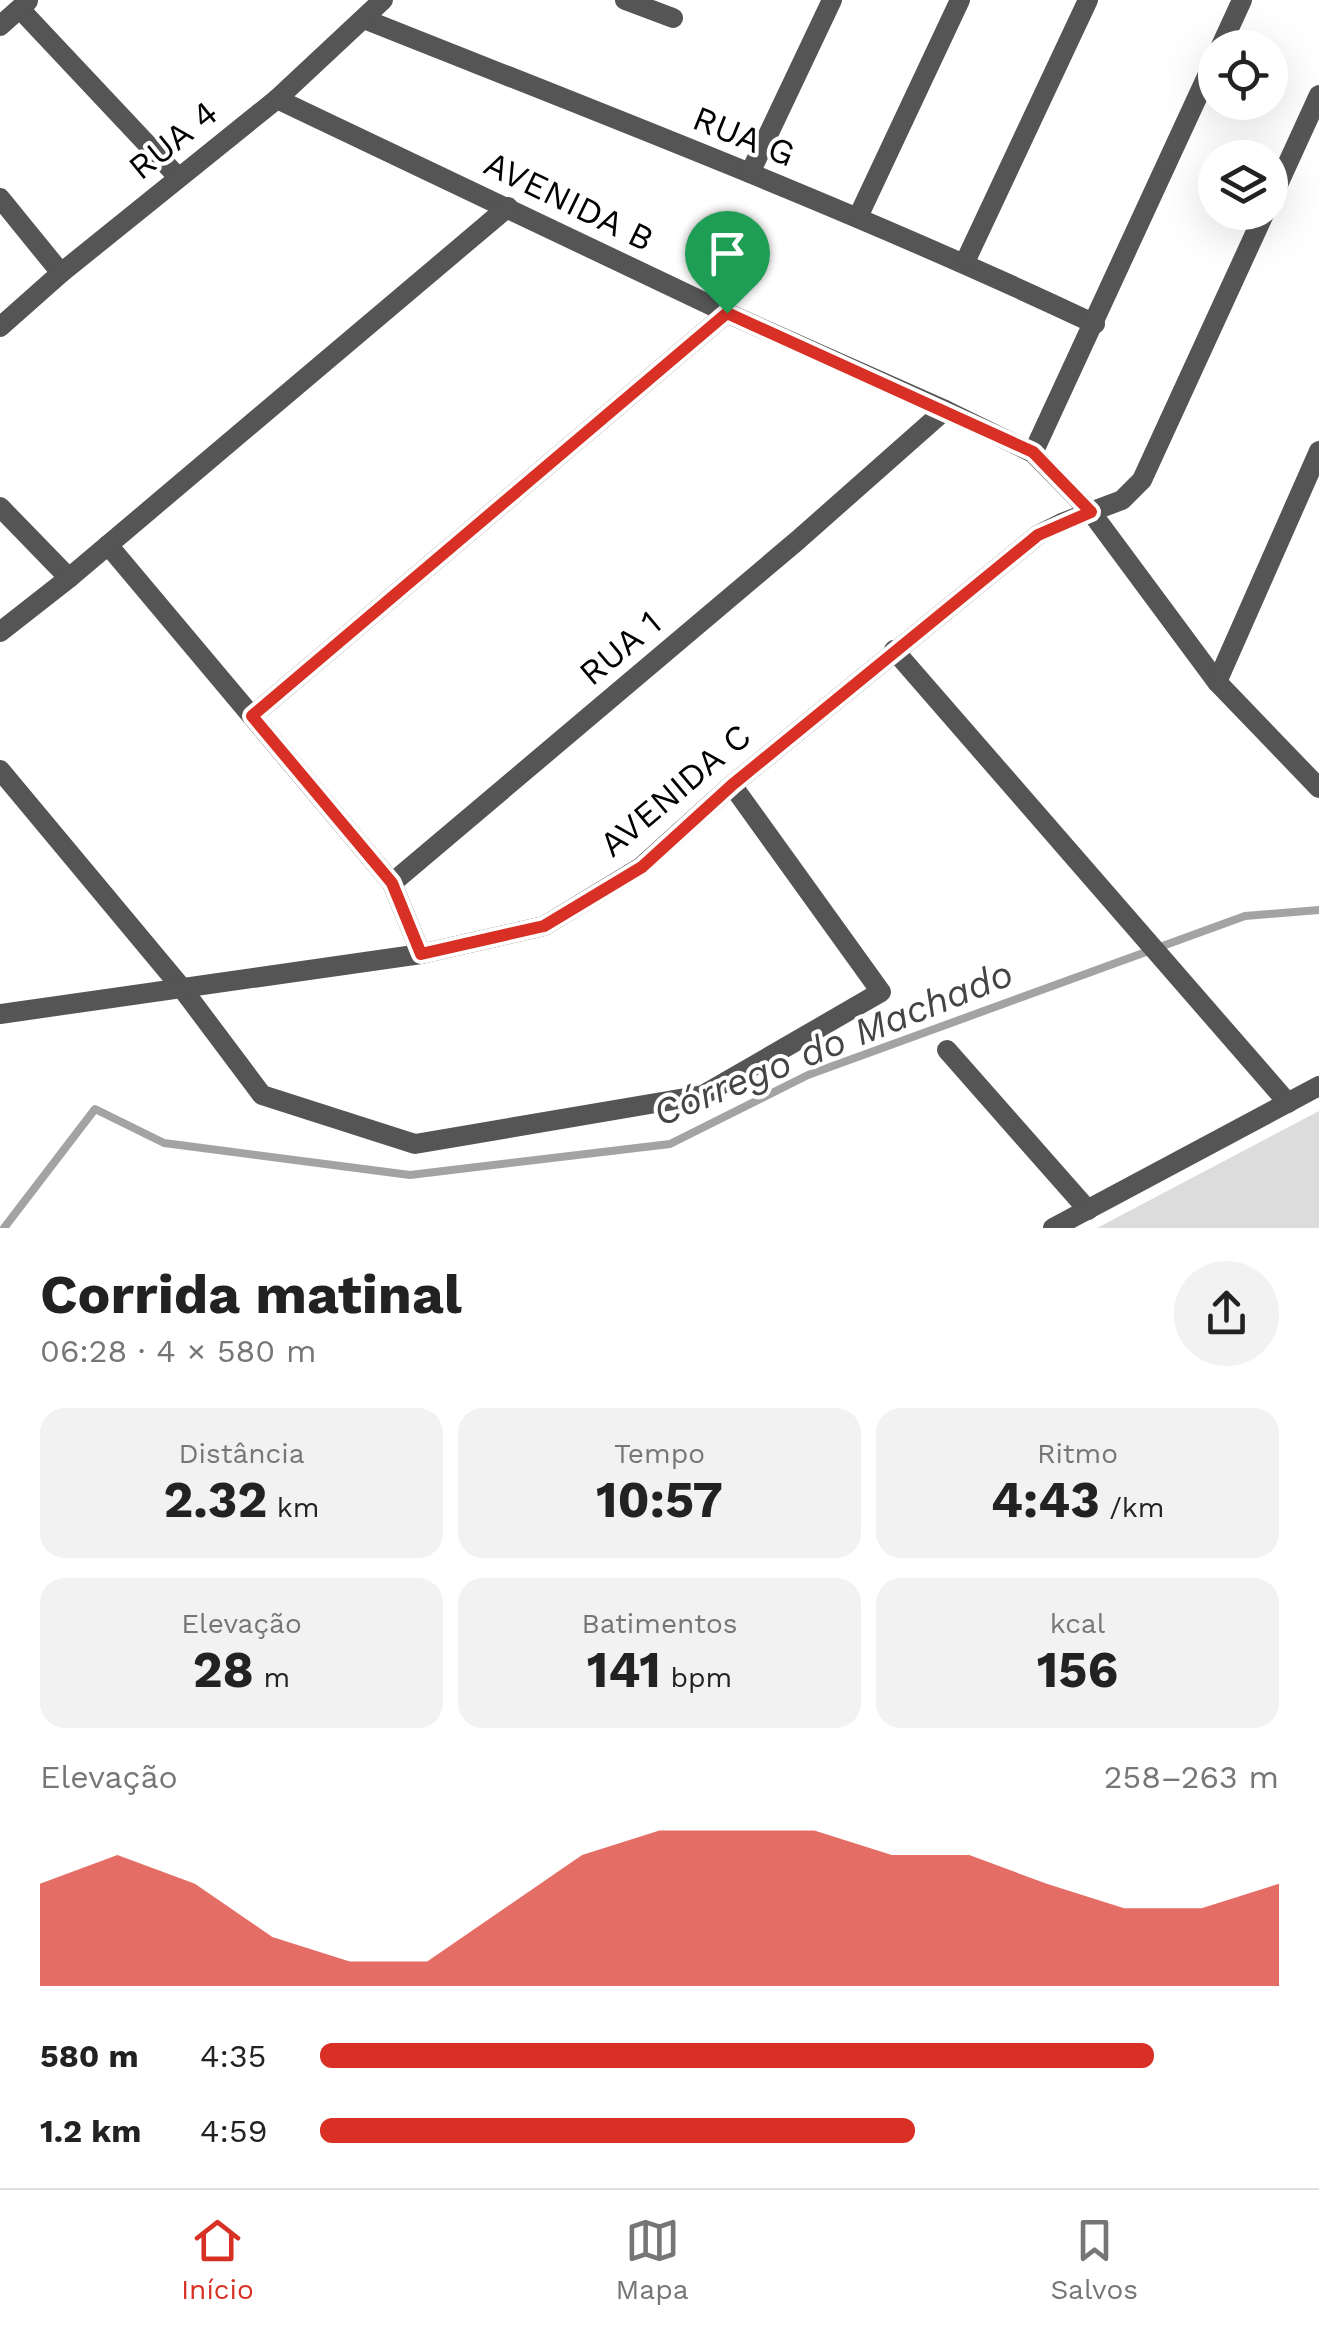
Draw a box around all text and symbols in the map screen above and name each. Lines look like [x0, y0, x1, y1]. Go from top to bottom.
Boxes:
map controls [1198, 30, 1288, 230]
button: locate [1198, 30, 1288, 120]
street label: RUA 4 [120, 91, 226, 189]
street label: RUA G [687, 97, 801, 175]
button: layers [1198, 140, 1288, 230]
street label: AVENIDA B [478, 142, 660, 260]
pin [685, 211, 770, 314]
icon: arrive [700, 226, 755, 281]
street label: RUA 1 [571, 602, 669, 694]
street label: AVENIDA C [591, 715, 759, 865]
water label: Córrego do Machado [647, 951, 1019, 1135]
button: share [1174, 1261, 1279, 1366]
text: Corrida matinal [40, 1262, 462, 1326]
text: 06:28 · 4 × 580 m [40, 1332, 317, 1370]
text: Distância [178, 1437, 305, 1470]
text: Tempo [614, 1437, 705, 1470]
text: Ritmo [1037, 1437, 1118, 1470]
text: 2.32 [164, 1470, 267, 1529]
text: 10:57 [596, 1470, 723, 1529]
text: 4:43 [991, 1470, 1100, 1529]
text: km [267, 1491, 319, 1524]
text: /km [1100, 1491, 1164, 1524]
text: Elevação [181, 1607, 302, 1640]
text: Batimentos [581, 1607, 738, 1640]
text: kcal [1050, 1607, 1105, 1640]
text: 28 [193, 1640, 254, 1699]
text: 141 [587, 1640, 661, 1699]
text: 156 [1037, 1640, 1118, 1699]
text: m [254, 1661, 290, 1694]
text: bpm [661, 1661, 732, 1694]
text: Elevação [40, 1758, 178, 1796]
text: 258–263 m [1104, 1758, 1279, 1796]
text: 580 m [40, 2037, 139, 2075]
text: 4:35 [200, 2037, 266, 2075]
text: 1.2 km [40, 2112, 141, 2150]
text: 4:59 [200, 2112, 267, 2150]
tab: Início [181, 2213, 254, 2306]
tab: Mapa [616, 2213, 689, 2306]
tab: Salvos [1050, 2213, 1138, 2306]

